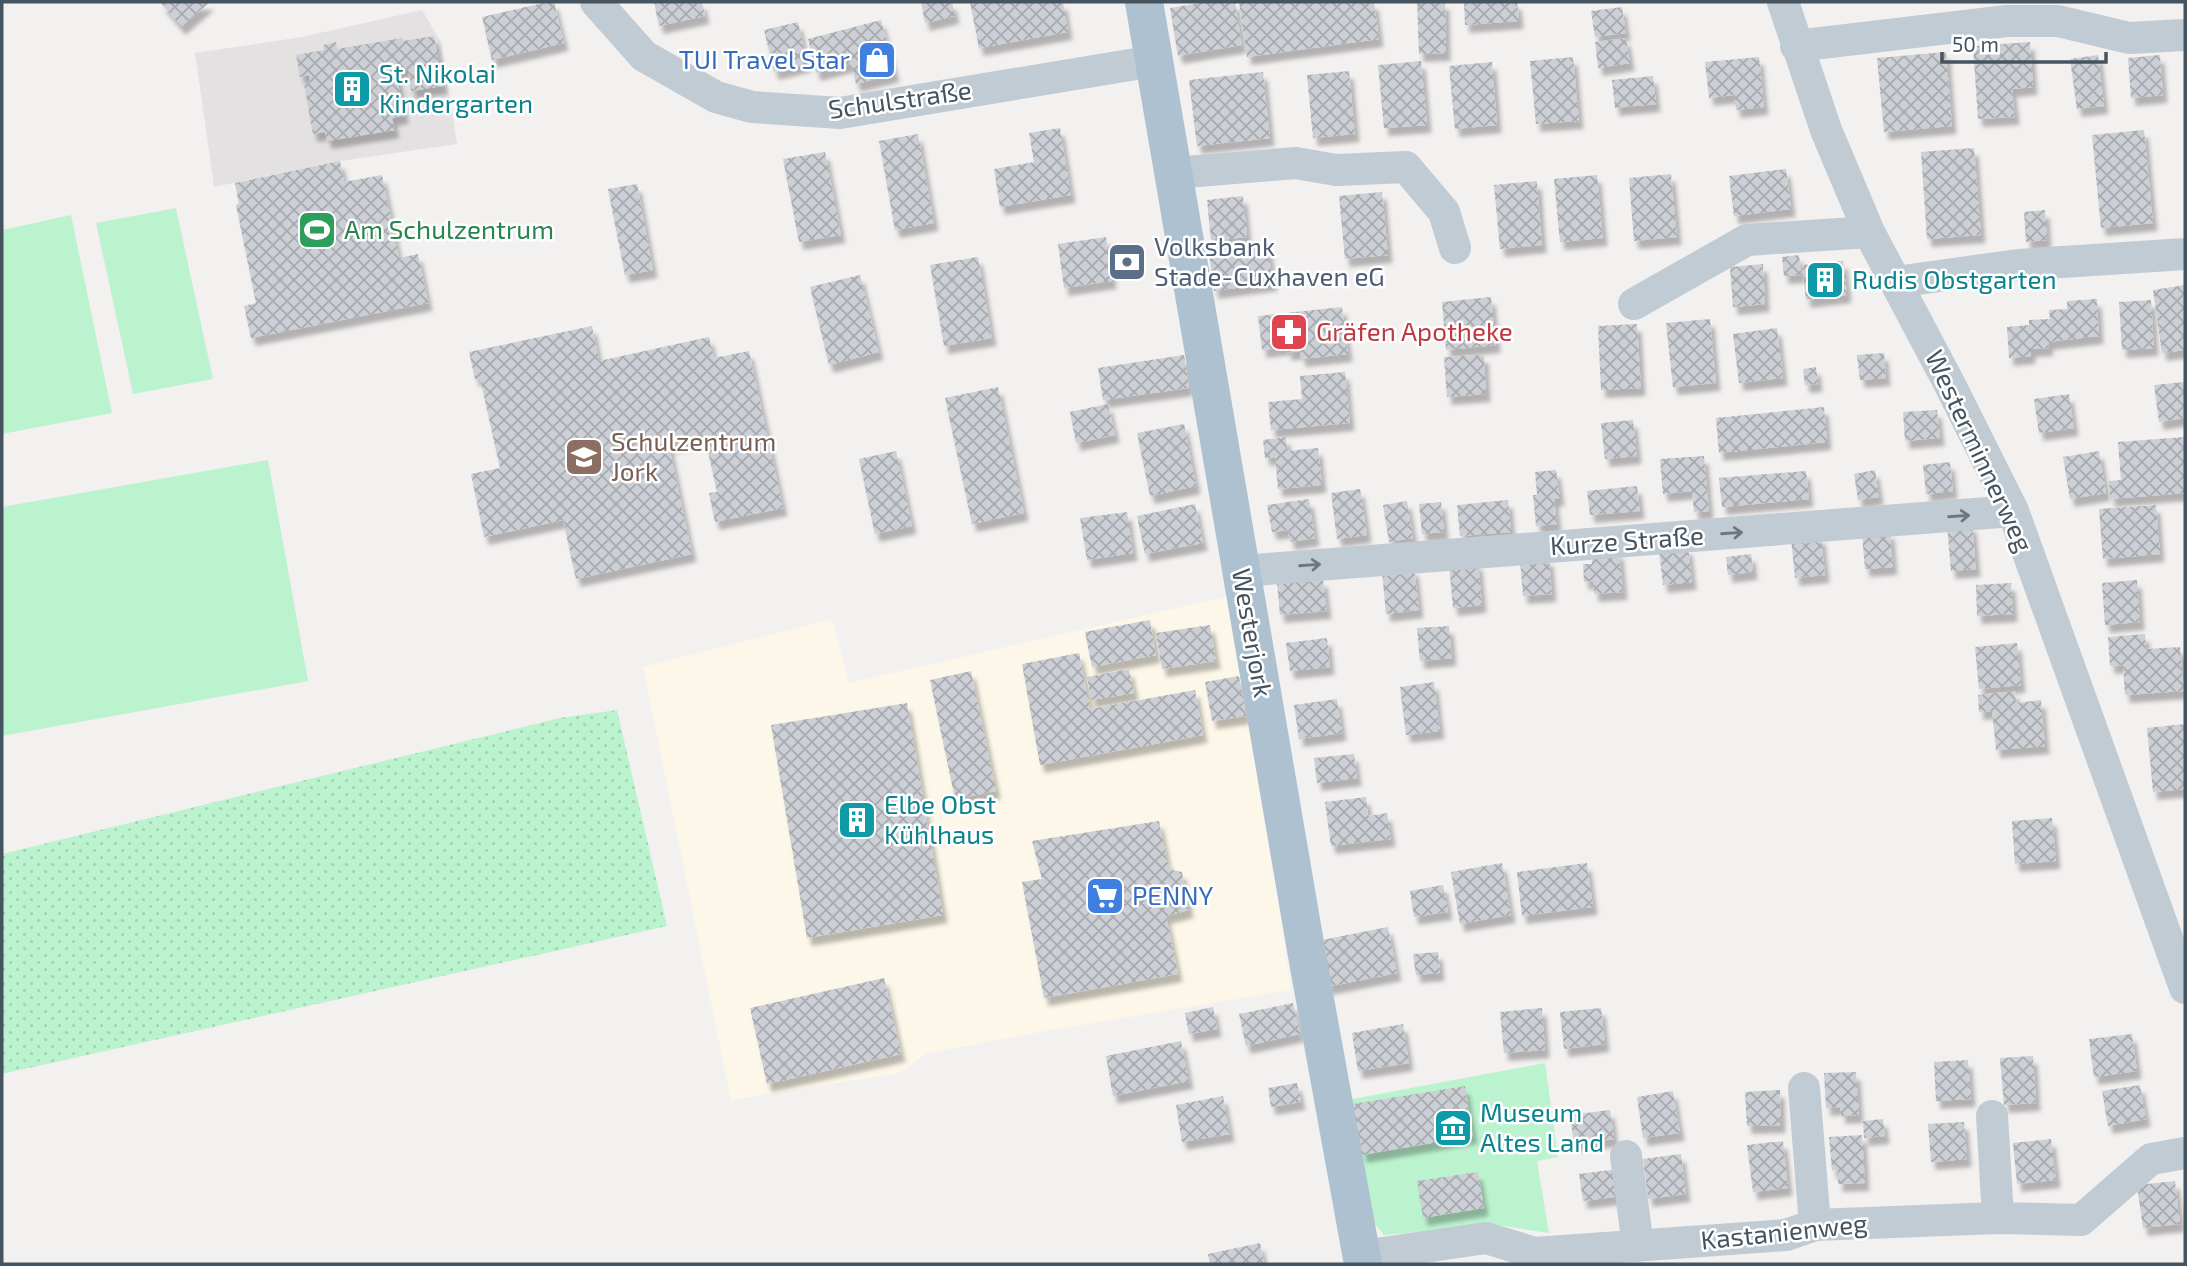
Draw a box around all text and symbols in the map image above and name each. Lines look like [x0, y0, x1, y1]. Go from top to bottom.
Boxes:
scale bar [1942, 21, 2106, 65]
text: 50 m [1952, 31, 1999, 56]
shop icon: TUI Travel Star [856, 39, 898, 81]
place label: TUI Travel Star [679, 43, 850, 74]
place label: St. Nikolai Kindergarten [379, 57, 533, 118]
building icon: St. Nikolai Kindergarten [331, 68, 373, 110]
street label: Schulstraße [826, 73, 973, 124]
sports icon: Am Schulzentrum [296, 209, 338, 251]
place label: Am Schulzentrum [344, 213, 554, 244]
place label: Volksbank Stade-Cuxhaven eG [1154, 230, 1385, 291]
bank icon: Volksbank Stade-Cuxhaven eG [1106, 241, 1148, 283]
building icon: Rudis Obstgarten [1804, 259, 1846, 301]
place label: Rudis Obstgarten [1852, 263, 2057, 294]
pharmacy icon: Gräfen Apotheke [1268, 311, 1310, 353]
place label: Gräfen Apotheke [1316, 315, 1513, 346]
street label: Westerminnerweg [1920, 344, 2041, 556]
place label: Schulzentrum Jork [611, 425, 776, 486]
school or university icon: Schulzentrum Jork [563, 436, 605, 478]
one-way arrow [1947, 509, 1970, 522]
street label: Kurze Straße [1549, 519, 1705, 560]
one-way arrow [1720, 526, 1743, 539]
one-way arrow [1298, 559, 1321, 572]
street label: Westerjork [1227, 566, 1280, 700]
place label: Elbe Obst Kühlhaus [884, 788, 996, 849]
building icon: Elbe Obst Kühlhaus [836, 799, 878, 841]
supermarket icon: PENNY [1084, 875, 1126, 917]
place label: PENNY [1132, 879, 1214, 910]
place label: Museum Altes Land [1480, 1096, 1604, 1157]
museum icon: Museum Altes Land [1432, 1107, 1474, 1149]
street label: Kastanienweg [1699, 1206, 1869, 1255]

